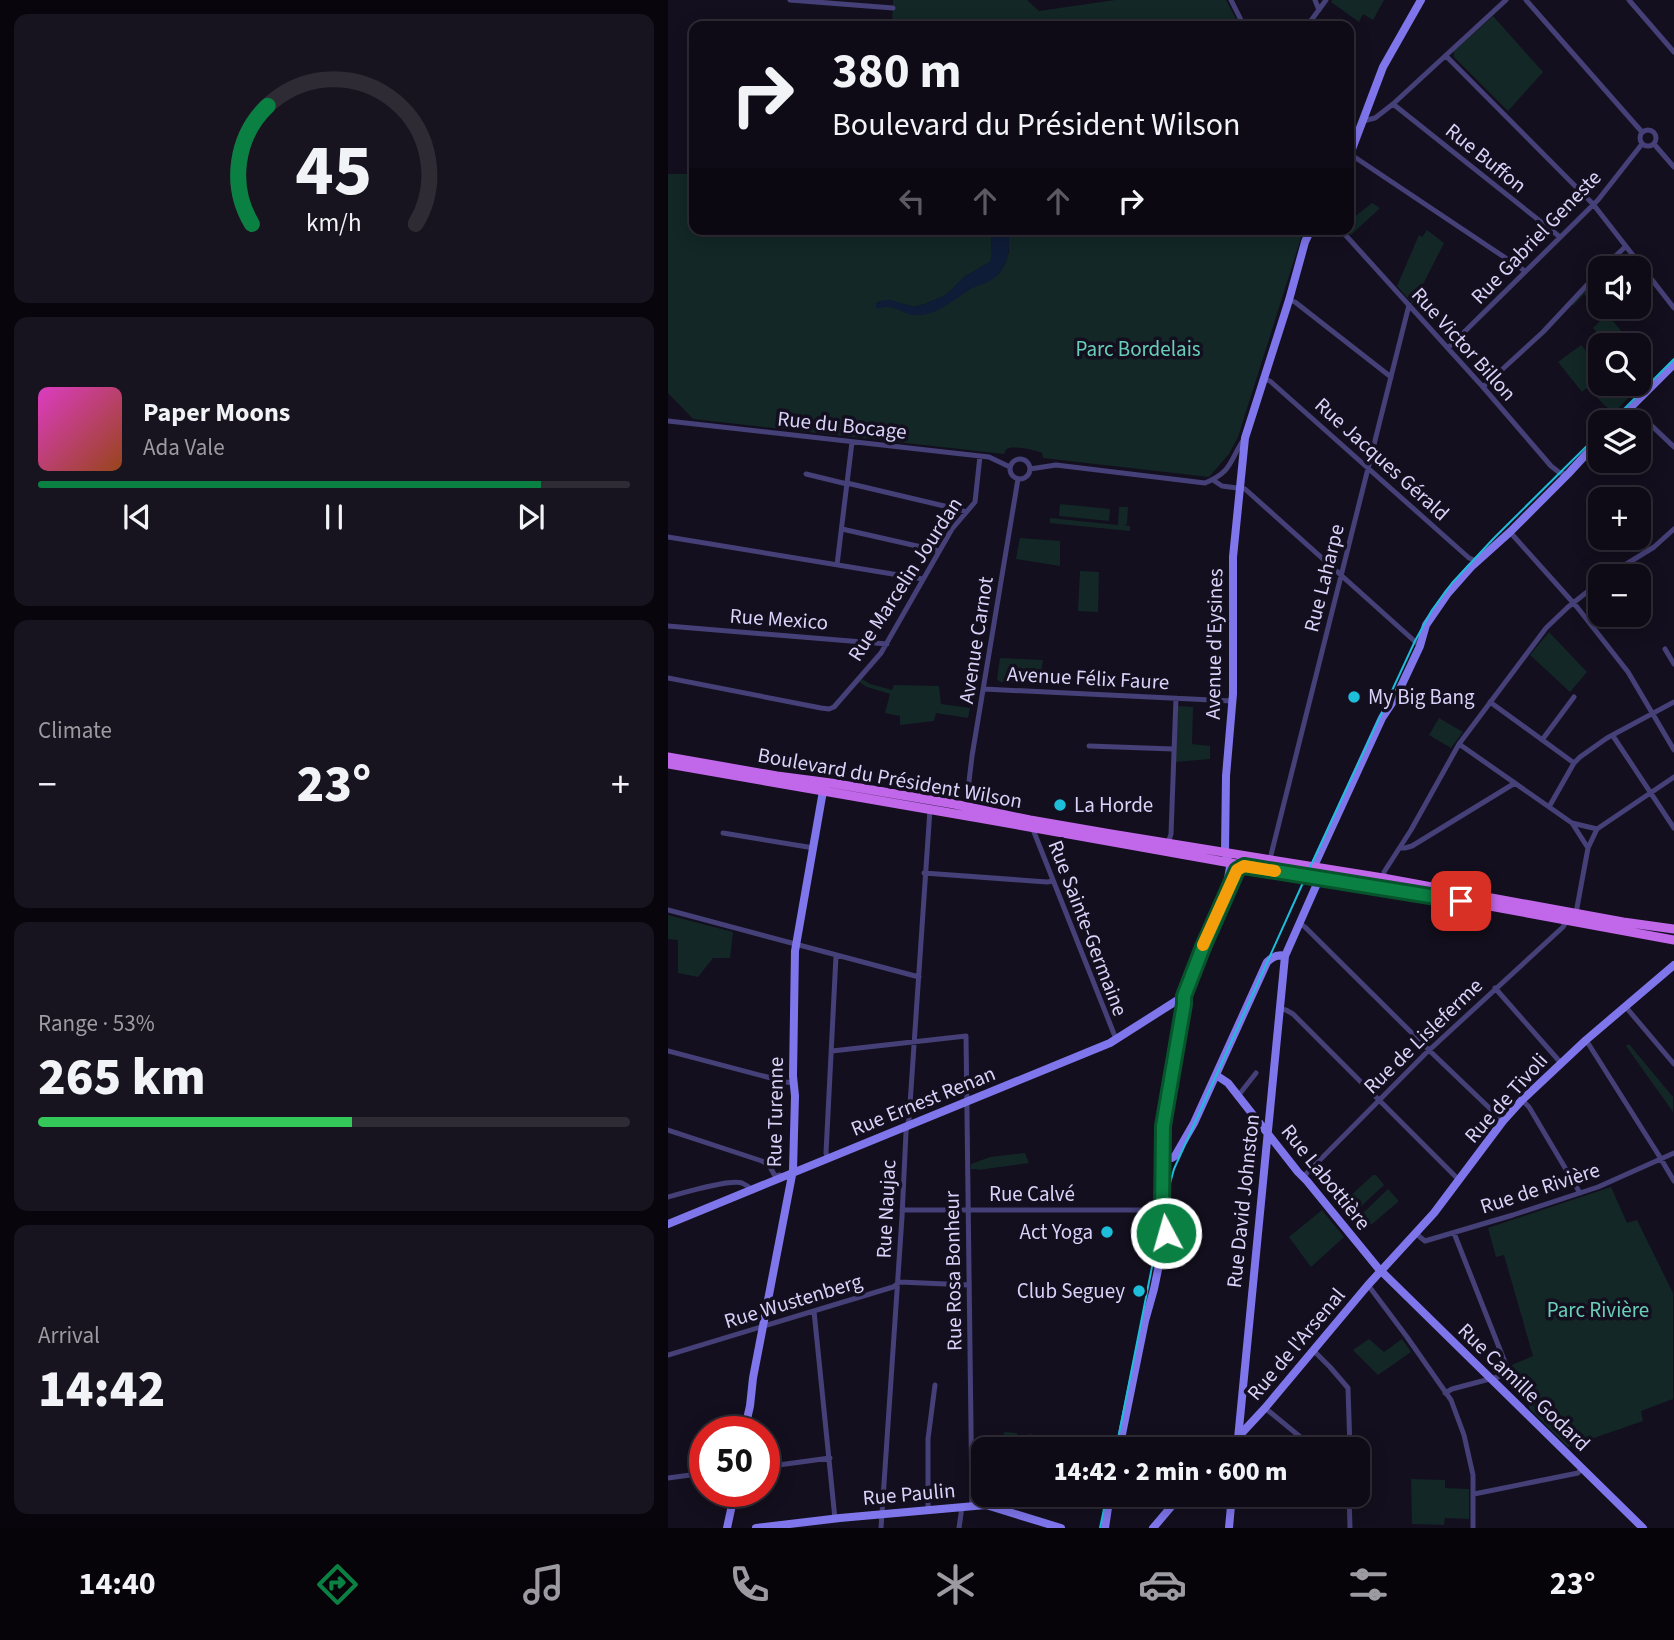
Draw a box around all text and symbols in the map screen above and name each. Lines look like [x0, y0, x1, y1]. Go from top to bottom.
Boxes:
text: 380 m [832, 37, 961, 107]
icon: right [717, 49, 808, 140]
text: Boulevard du Président Wilson [832, 102, 1241, 148]
street label: Rue Buffon [1439, 116, 1533, 200]
text: 45 [296, 120, 372, 224]
street label: Rue Gabriel Geneste [1464, 163, 1608, 311]
icon: left [893, 182, 931, 220]
icon: ahead [966, 182, 1004, 220]
icon: ahead [1039, 182, 1077, 220]
icon: right [1112, 182, 1150, 220]
text: km/h [306, 205, 362, 241]
map controls [1588, 256, 1651, 627]
button: sound [1588, 256, 1651, 319]
street label: Rue Victor Billon [1405, 280, 1523, 408]
button: search [1588, 333, 1651, 396]
park label: Parc Bordelais [1075, 334, 1201, 364]
street label: Rue Jacques Gérald [1308, 390, 1456, 528]
text: Paper Moons [143, 394, 290, 431]
street label: Rue du Bocage [776, 403, 908, 447]
button: layers [1588, 410, 1651, 473]
text: Ada Vale [143, 431, 225, 464]
button: + [1588, 487, 1651, 550]
street label: Rue Marcelin Jourdan [841, 491, 969, 667]
icon: previous [118, 498, 156, 536]
icon: pause [315, 498, 353, 536]
icon: next [512, 498, 550, 536]
street label: Rue Laharpe [1296, 521, 1352, 635]
button: − [1588, 564, 1651, 627]
street label: Avenue d'Eysines [1198, 568, 1230, 720]
street label: Avenue Carnot [951, 574, 1001, 706]
street label: Rue Mexico [729, 601, 829, 637]
street label: Avenue Félix Faure [1006, 659, 1170, 697]
place label: My Big Bang [1368, 682, 1475, 712]
marker: My Big Bang [1346, 689, 1362, 705]
text: Climate [38, 714, 112, 747]
street label: Boulevard du Président Wilson [755, 740, 1025, 816]
text: 23° [297, 748, 371, 822]
text: − [38, 758, 57, 812]
text: + [611, 758, 630, 812]
place label: La Horde [1074, 790, 1153, 820]
marker: La Horde [1052, 797, 1068, 813]
street label: Rue Sainte-Germaine [1041, 836, 1135, 1020]
pin [1431, 871, 1491, 931]
icon: arrive [1442, 882, 1480, 920]
street label: Rue de Lisleferme [1357, 971, 1489, 1101]
text: Range · 53% [38, 1007, 155, 1040]
text: 265 km [38, 1041, 206, 1115]
street label: Rue de Tivoli [1457, 1046, 1555, 1150]
street label: Rue Turenne [759, 1056, 791, 1168]
street label: Rue Ernest Renan [846, 1058, 1000, 1144]
street label: Rue David Johnston [1219, 1113, 1267, 1289]
street label: Rue Labottière [1274, 1118, 1378, 1236]
street label: Rue de Rivière [1476, 1155, 1604, 1221]
street label: Rue Naujac [868, 1158, 904, 1259]
street label: Rue Calvé [989, 1179, 1075, 1209]
street label: Rue Rosa Bonheur [937, 1190, 969, 1351]
position arrow [1129, 1196, 1203, 1270]
place label: Act Yoga [1020, 1217, 1093, 1247]
marker: Act Yoga [1099, 1224, 1115, 1240]
street label: Rue Wustenberg [720, 1266, 866, 1336]
place label: Club Seguey [1017, 1276, 1125, 1306]
street label: Rue de l'Arsenal [1240, 1281, 1352, 1407]
marker: Club Seguey [1131, 1283, 1147, 1299]
park label: Parc Rivière [1547, 1295, 1649, 1325]
street label: Rue Camille Godard [1451, 1316, 1597, 1458]
text: Arrival [38, 1319, 100, 1352]
text: 14:42 [38, 1353, 165, 1427]
speed limit sign: 50 [689, 1416, 780, 1507]
text: 14:42 · 2 min · 600 m [1054, 1453, 1287, 1490]
street label: Rue Paulin [861, 1475, 957, 1513]
icon: directions [313, 1560, 362, 1609]
icon: music [519, 1560, 568, 1609]
icon: phone [725, 1560, 774, 1609]
icon: climate [931, 1560, 980, 1609]
icon: car [1138, 1560, 1187, 1609]
icon: filters [1344, 1560, 1393, 1609]
text: 14:40 [79, 1561, 156, 1607]
text: 23° [1550, 1561, 1595, 1607]

